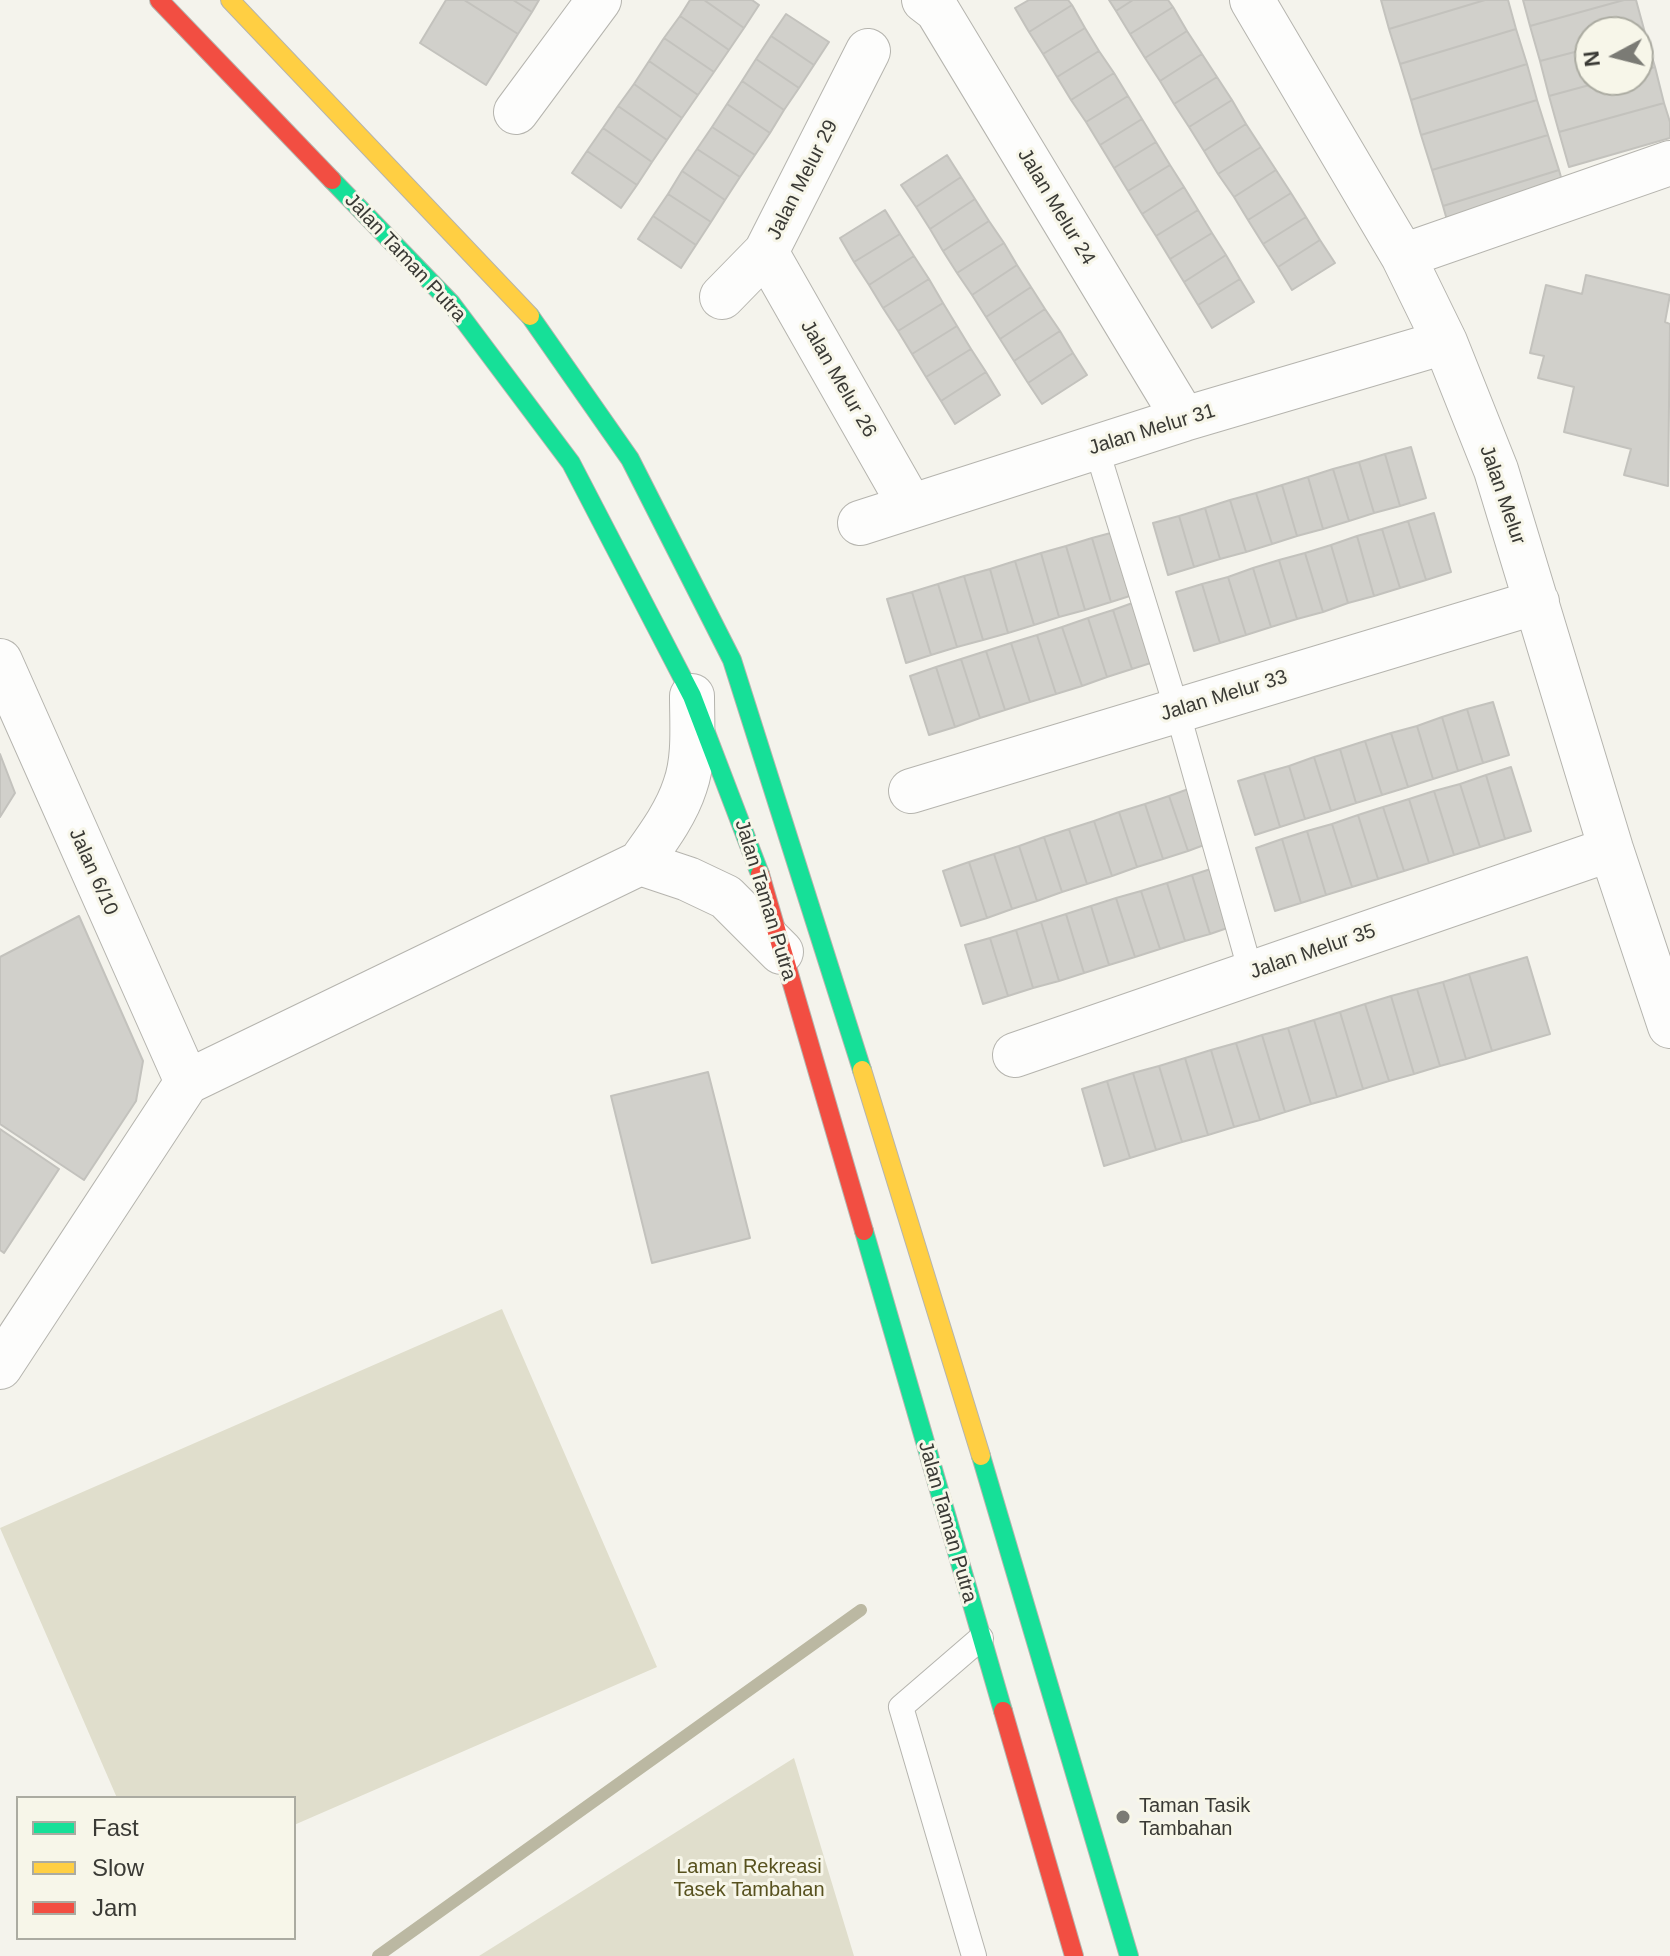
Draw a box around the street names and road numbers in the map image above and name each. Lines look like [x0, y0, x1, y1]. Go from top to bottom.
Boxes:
street label: Jalan Melur 29 [763, 116, 843, 244]
street label: Jalan Melur 24 [1012, 145, 1100, 269]
street label: Jalan Taman Putra [339, 189, 471, 327]
street label: Jalan Melur 26 [795, 316, 881, 442]
street label: Jalan Melur 31 [1086, 399, 1218, 461]
street label: Jalan Melur [1474, 442, 1530, 548]
street label: Jalan Melur 33 [1158, 665, 1290, 727]
street label: Jalan Taman Putra [729, 817, 801, 983]
street label: Jalan 6/10 [63, 825, 123, 919]
street label: Jalan Melur 35 [1247, 919, 1379, 985]
street label: Jalan Taman Putra [912, 1439, 982, 1605]

